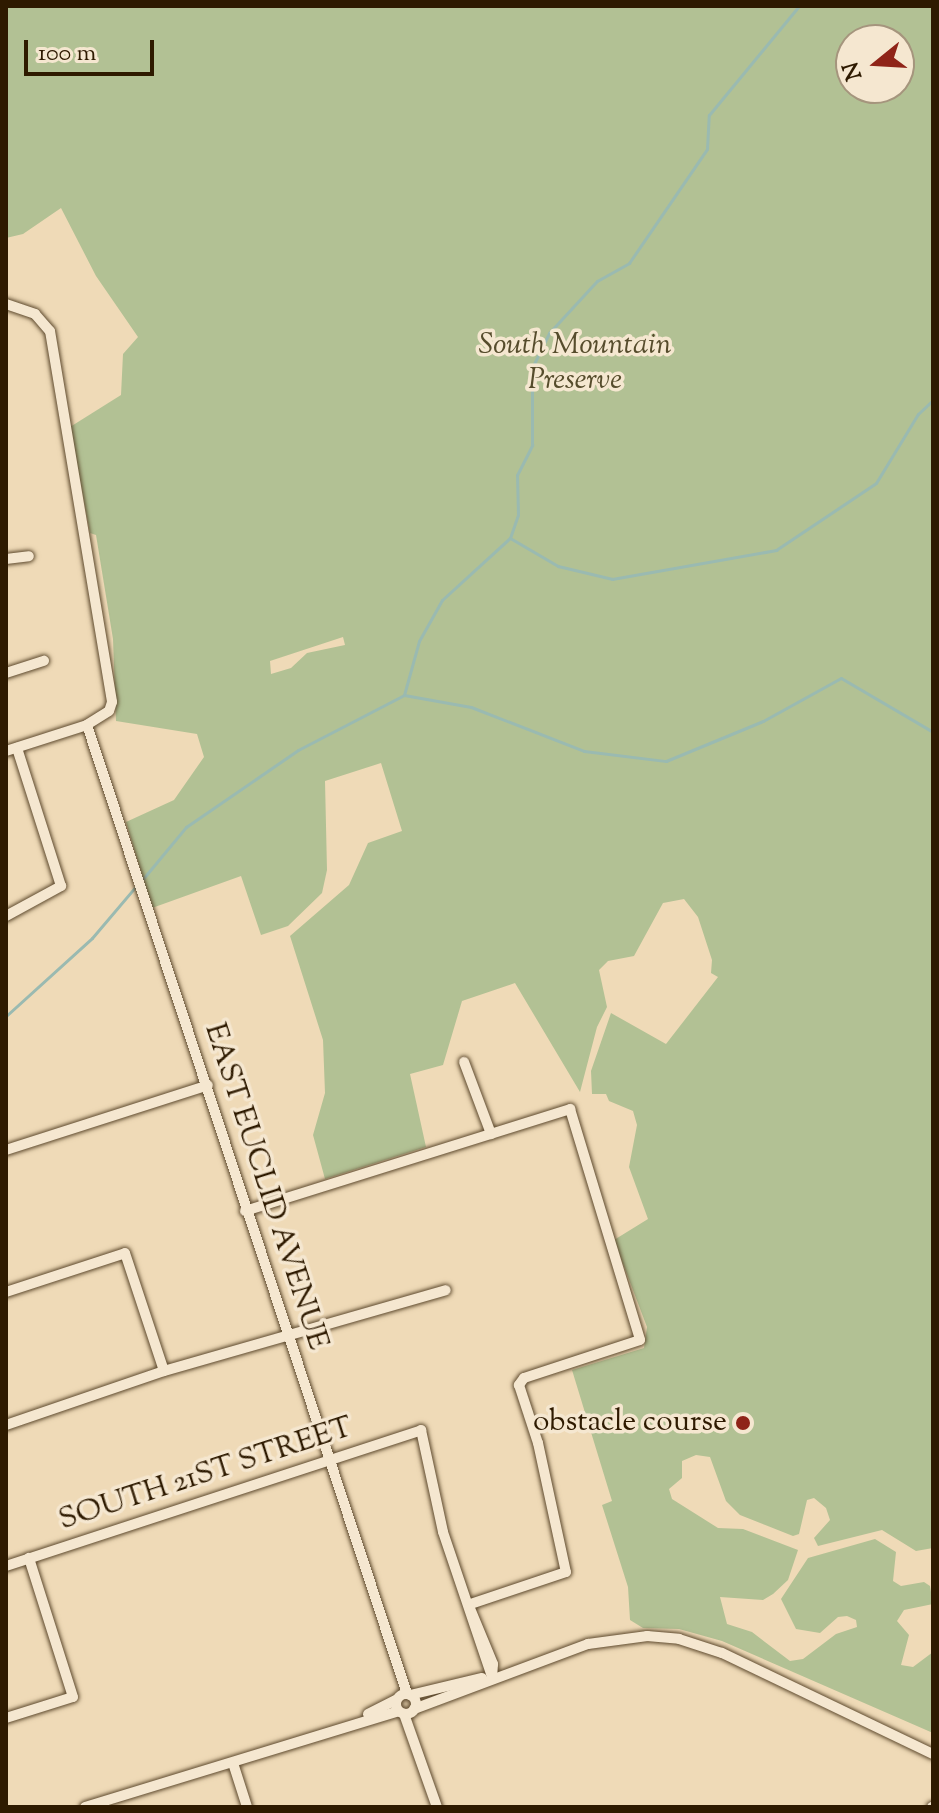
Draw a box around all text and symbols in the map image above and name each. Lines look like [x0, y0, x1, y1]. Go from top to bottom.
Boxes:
scale bar [28, 24, 158, 74]
north arrow [835, 24, 915, 104]
text: 100 m [38, 37, 96, 71]
text: N [836, 58, 872, 84]
park label: South Mountain Preserve [479, 328, 671, 398]
street label: EAST EUCLID AVENUE [195, 1019, 335, 1355]
place label: obstacle course [533, 1405, 727, 1441]
street label: SOUTH 21ST STREET [55, 1411, 357, 1539]
marker: obstacle course [734, 1414, 752, 1432]

